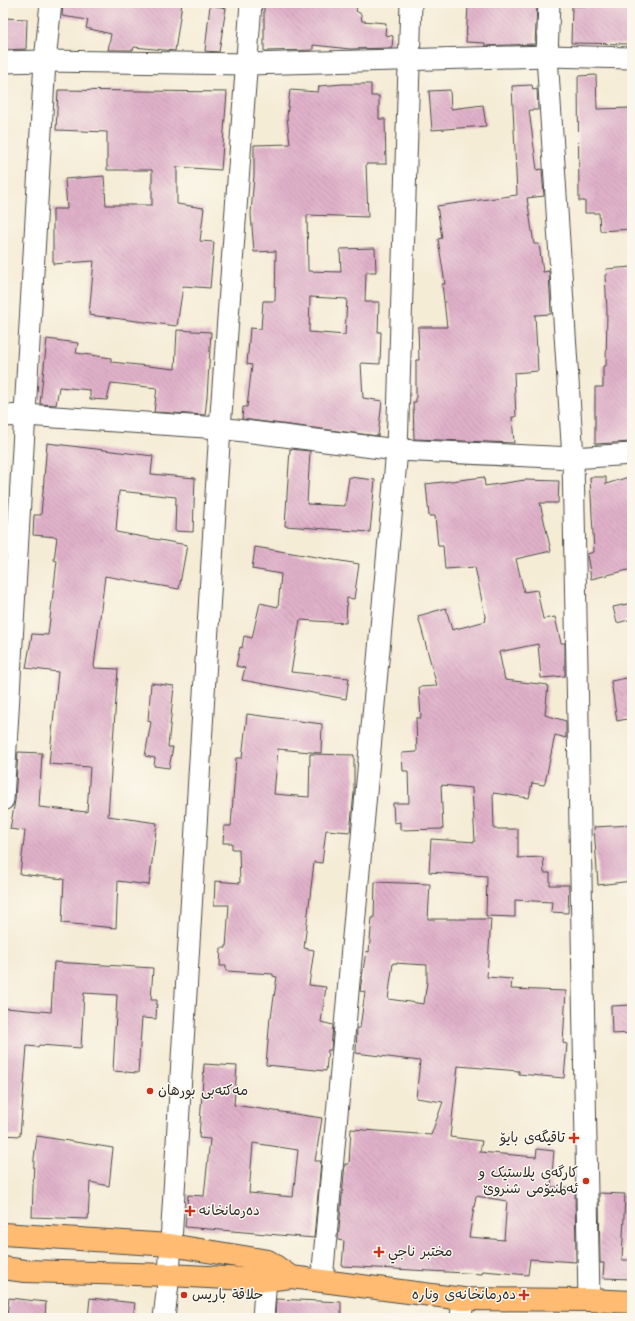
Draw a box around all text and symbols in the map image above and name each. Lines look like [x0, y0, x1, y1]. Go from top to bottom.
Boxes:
place label: مەکتەبی بورهان [158, 1081, 248, 1101]
marker: مەکتەبی بورهان [145, 1086, 155, 1096]
place label: تاقیگەی بایۆ [499, 1128, 566, 1148]
marker: تاقیگەی بایۆ [568, 1132, 580, 1144]
place label: کارگەی پلاستیک و ئەلمنیۆمی شنروێ [478, 1163, 578, 1199]
marker: کارگەی پلاستیک و ئەلمنیۆمی شنروێ [581, 1176, 591, 1186]
place label: دەرمانخانە [199, 1201, 260, 1221]
marker: دەرمانخانە [184, 1205, 196, 1217]
place label: مختبر ناجي [388, 1242, 452, 1264]
marker: مختبر ناجي [373, 1246, 385, 1258]
place label: حلاقة باریس [192, 1285, 263, 1305]
place label: دەرمانخانەی ونارە [412, 1285, 516, 1305]
marker: حلاقة باریس [179, 1290, 189, 1300]
marker: دەرمانخانەی ونارە [519, 1290, 529, 1300]

